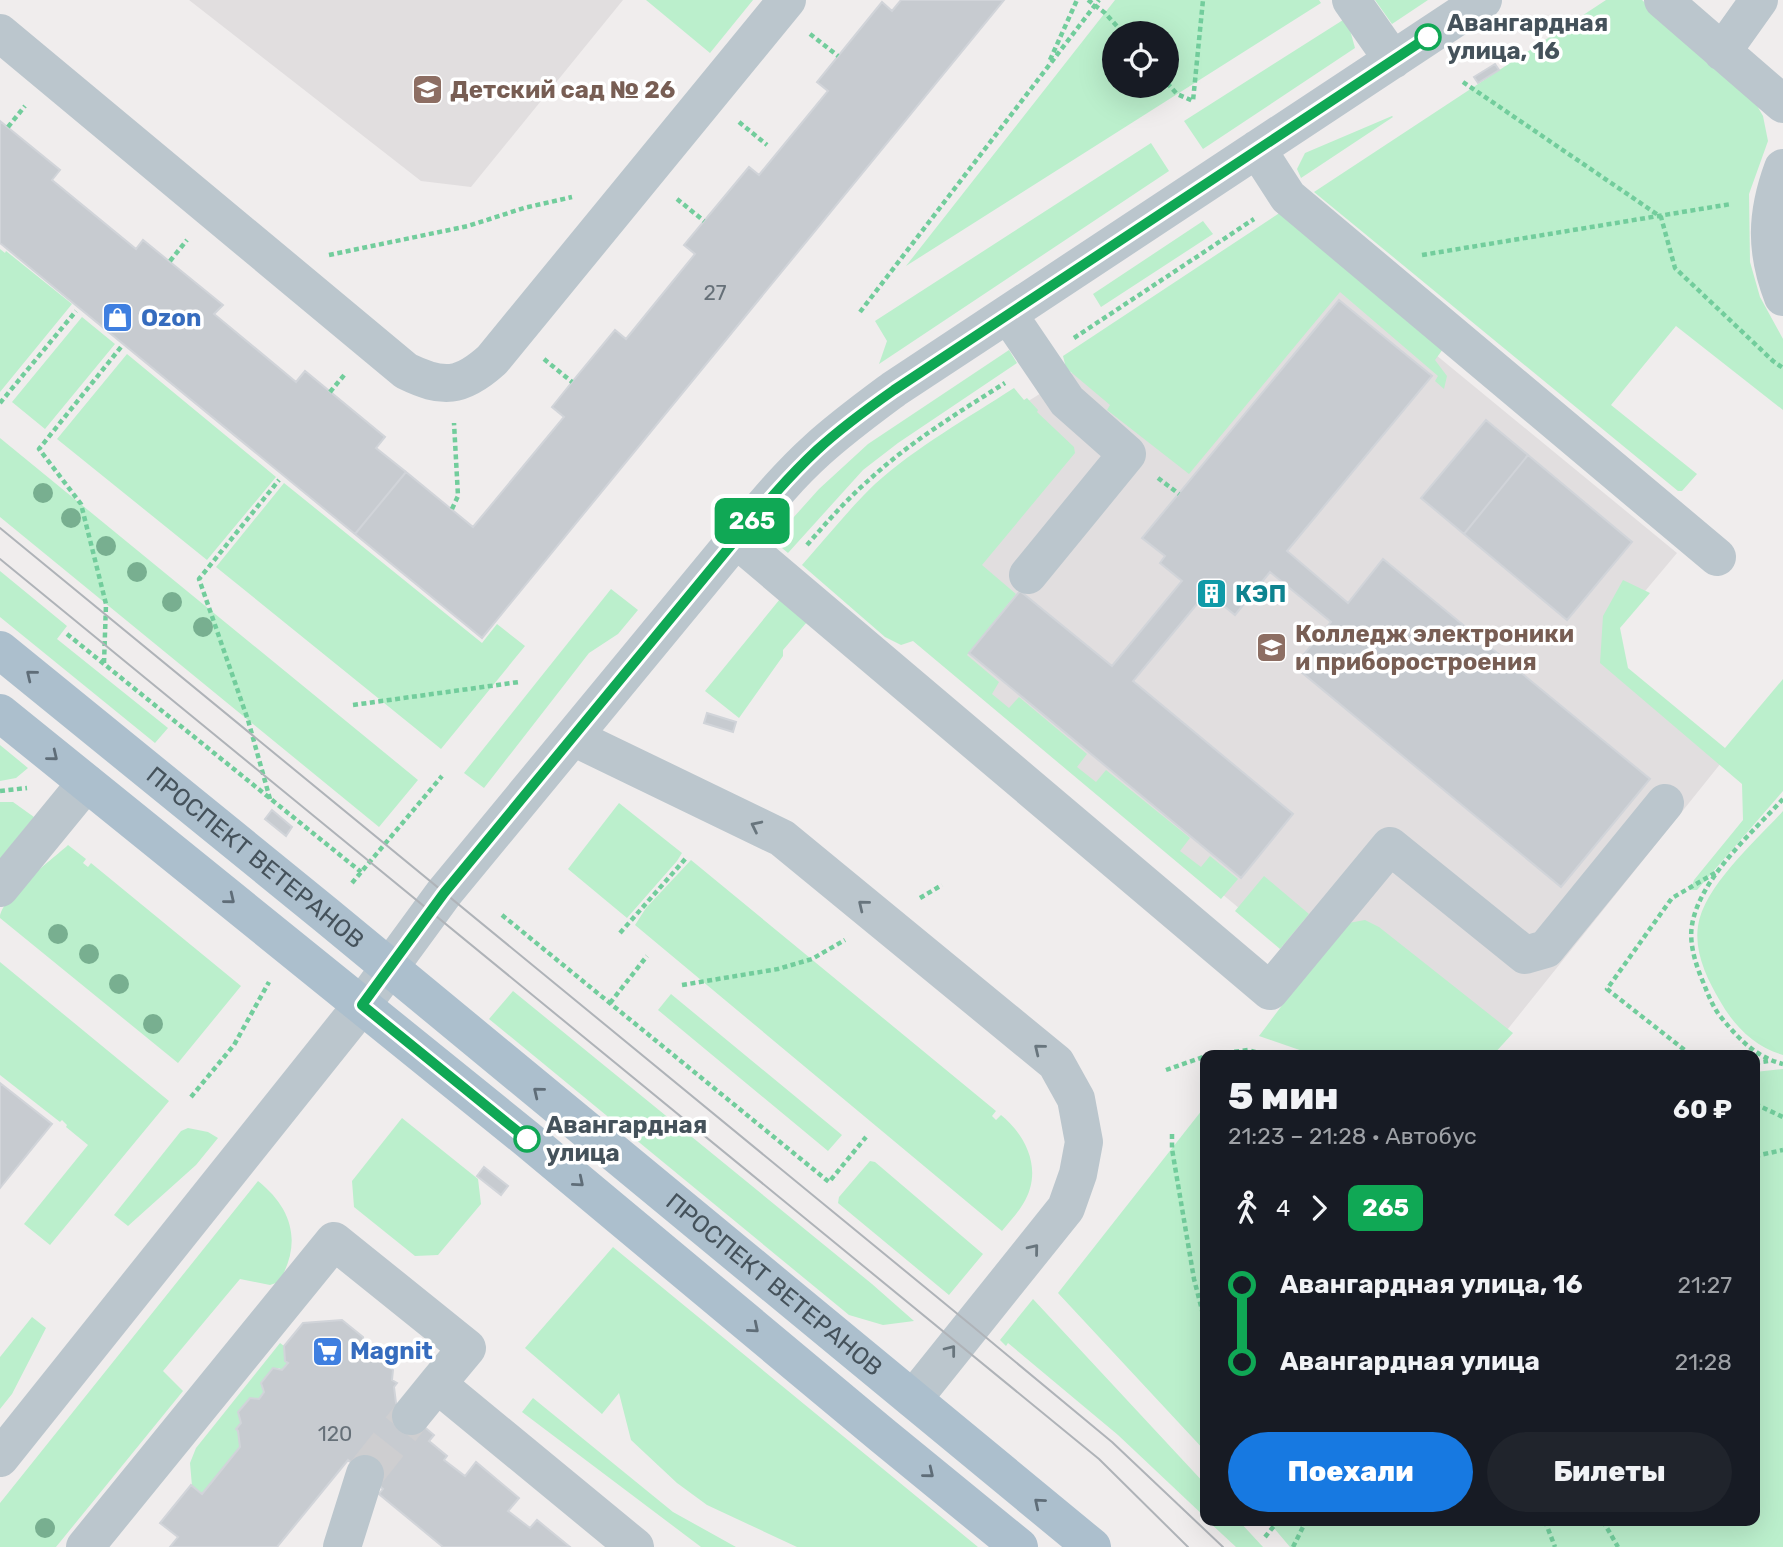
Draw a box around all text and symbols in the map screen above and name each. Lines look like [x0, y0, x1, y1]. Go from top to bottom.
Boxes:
place label: Авангардная улица, 16 [1447, 9, 1608, 65]
map controls [1102, 21, 1179, 98]
button: locate [1102, 21, 1179, 98]
marker: Авангардная улица, 16 [1415, 24, 1441, 50]
school or university icon: Детский сад № 26 [410, 73, 444, 107]
place label: Детский сад № 26 [450, 76, 675, 104]
house number: 27 [703, 280, 727, 305]
shop icon: Ozon [101, 301, 135, 335]
place label: Ozon [141, 304, 201, 332]
line badge: 265 [712, 498, 792, 544]
text: 265 [729, 507, 775, 535]
building icon: КЭП [1195, 577, 1229, 611]
place label: КЭП [1235, 580, 1286, 608]
place label: Колледж электроники и приборостроения [1295, 620, 1574, 676]
school or university icon: Колледж электроники и приборостроения [1255, 631, 1289, 665]
one-way arrow [26, 671, 39, 683]
one-way arrow [45, 747, 57, 760]
street label: ПРОСПЕКТ ВЕТЕРАНОВ [141, 761, 369, 954]
one-way arrow [751, 820, 763, 834]
one-way arrow [222, 890, 234, 903]
one-way arrow [858, 901, 871, 913]
one-way arrow [1034, 1045, 1047, 1057]
text: 5 мин [1228, 1073, 1339, 1119]
one-way arrow [534, 1088, 547, 1100]
text: 60 ₽ [1673, 1094, 1732, 1125]
place label: Авангардная улица [546, 1111, 707, 1167]
text: 21:23 – 21:28 · Автобус [1228, 1122, 1477, 1150]
marker: Авангардная улица [514, 1126, 540, 1152]
one-way arrow [571, 1174, 584, 1187]
street label: ПРОСПЕКТ ВЕТЕРАНОВ [660, 1187, 888, 1382]
icon: walk [1228, 1189, 1266, 1227]
icon: forward [1300, 1189, 1338, 1227]
text: 4 [1276, 1194, 1290, 1222]
text: 265 [1362, 1194, 1409, 1222]
one-way arrow [1025, 1244, 1038, 1256]
text: Авангардная улица, 16 [1280, 1269, 1583, 1300]
text: 21:27 [1677, 1271, 1732, 1299]
one-way arrow [745, 1320, 758, 1332]
supermarket icon: Magnit [310, 1334, 344, 1368]
place label: Magnit [350, 1337, 433, 1365]
one-way arrow [943, 1345, 956, 1358]
text: Авангардная улица [1280, 1346, 1540, 1377]
text: 21:28 [1675, 1348, 1732, 1376]
house number: 120 [318, 1421, 352, 1446]
button: Поехали [1228, 1432, 1473, 1512]
button: Билеты [1487, 1432, 1732, 1512]
one-way arrow [921, 1465, 933, 1478]
one-way arrow [1035, 1499, 1047, 1512]

